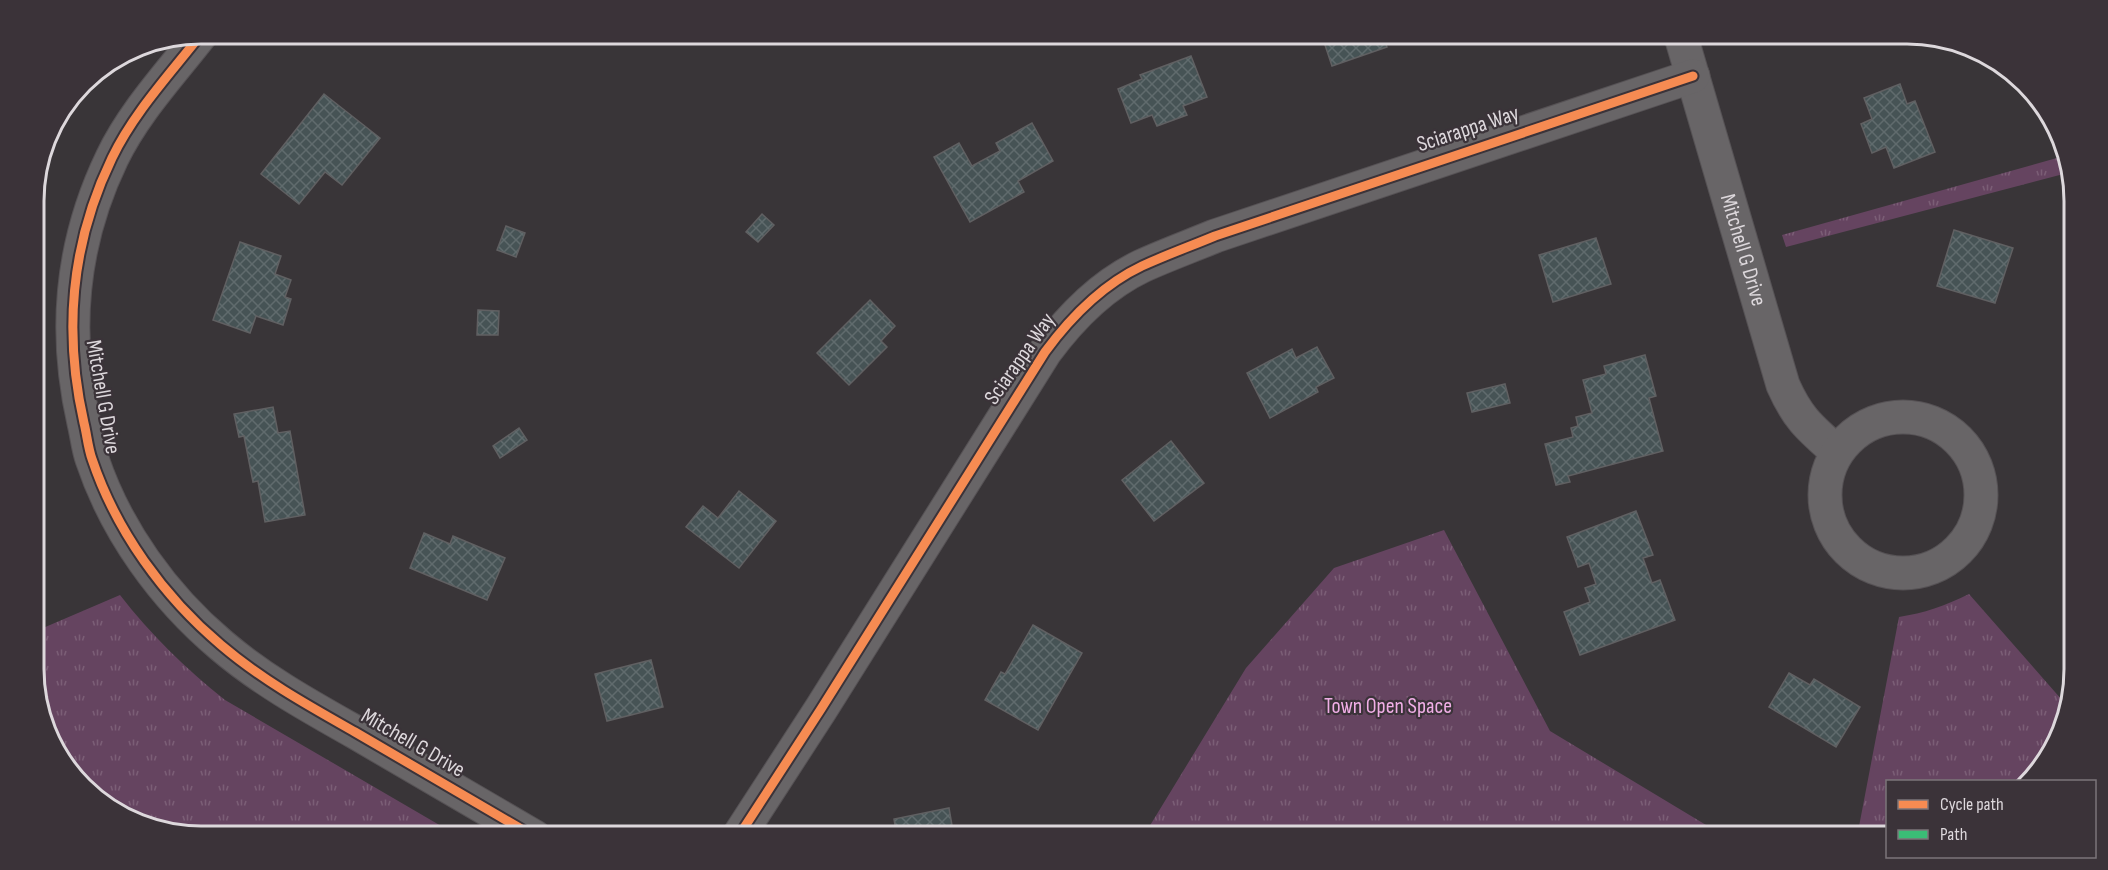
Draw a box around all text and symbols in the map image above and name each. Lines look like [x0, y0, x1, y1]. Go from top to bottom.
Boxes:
street label: Sciarappa Way [1413, 100, 1523, 158]
street label: Mitchell G Drive [1714, 191, 1773, 309]
street label: Sciarappa Way [979, 307, 1062, 410]
street label: Mitchell G Drive [80, 338, 126, 456]
park label: Town Open Space [1324, 693, 1452, 720]
street label: Mitchell G Drive [356, 702, 470, 784]
legend [1886, 780, 2096, 858]
text: Cycle path [1940, 794, 2004, 815]
text: Path [1940, 824, 1968, 845]

